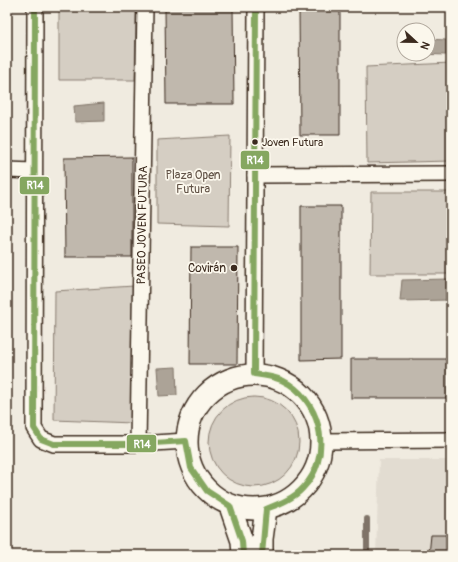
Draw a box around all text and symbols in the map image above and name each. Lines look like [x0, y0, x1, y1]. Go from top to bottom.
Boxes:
north arrow [396, 22, 436, 62]
text: N [417, 40, 432, 52]
place label: Joven Futura [262, 136, 323, 149]
marker: Joven Futura [250, 137, 260, 147]
line badge: R14 [240, 150, 270, 170]
text: R14 [246, 154, 264, 167]
street label: PASEO JOVEN FUTURA [134, 165, 151, 285]
park label: Plaza Open Futura [165, 168, 221, 197]
line badge: R14 [19, 176, 50, 195]
text: R14 [26, 179, 44, 192]
place label: Covirán [188, 261, 226, 276]
marker: Covirán [229, 263, 239, 273]
line badge: R14 [126, 434, 157, 453]
text: R14 [133, 438, 151, 451]

